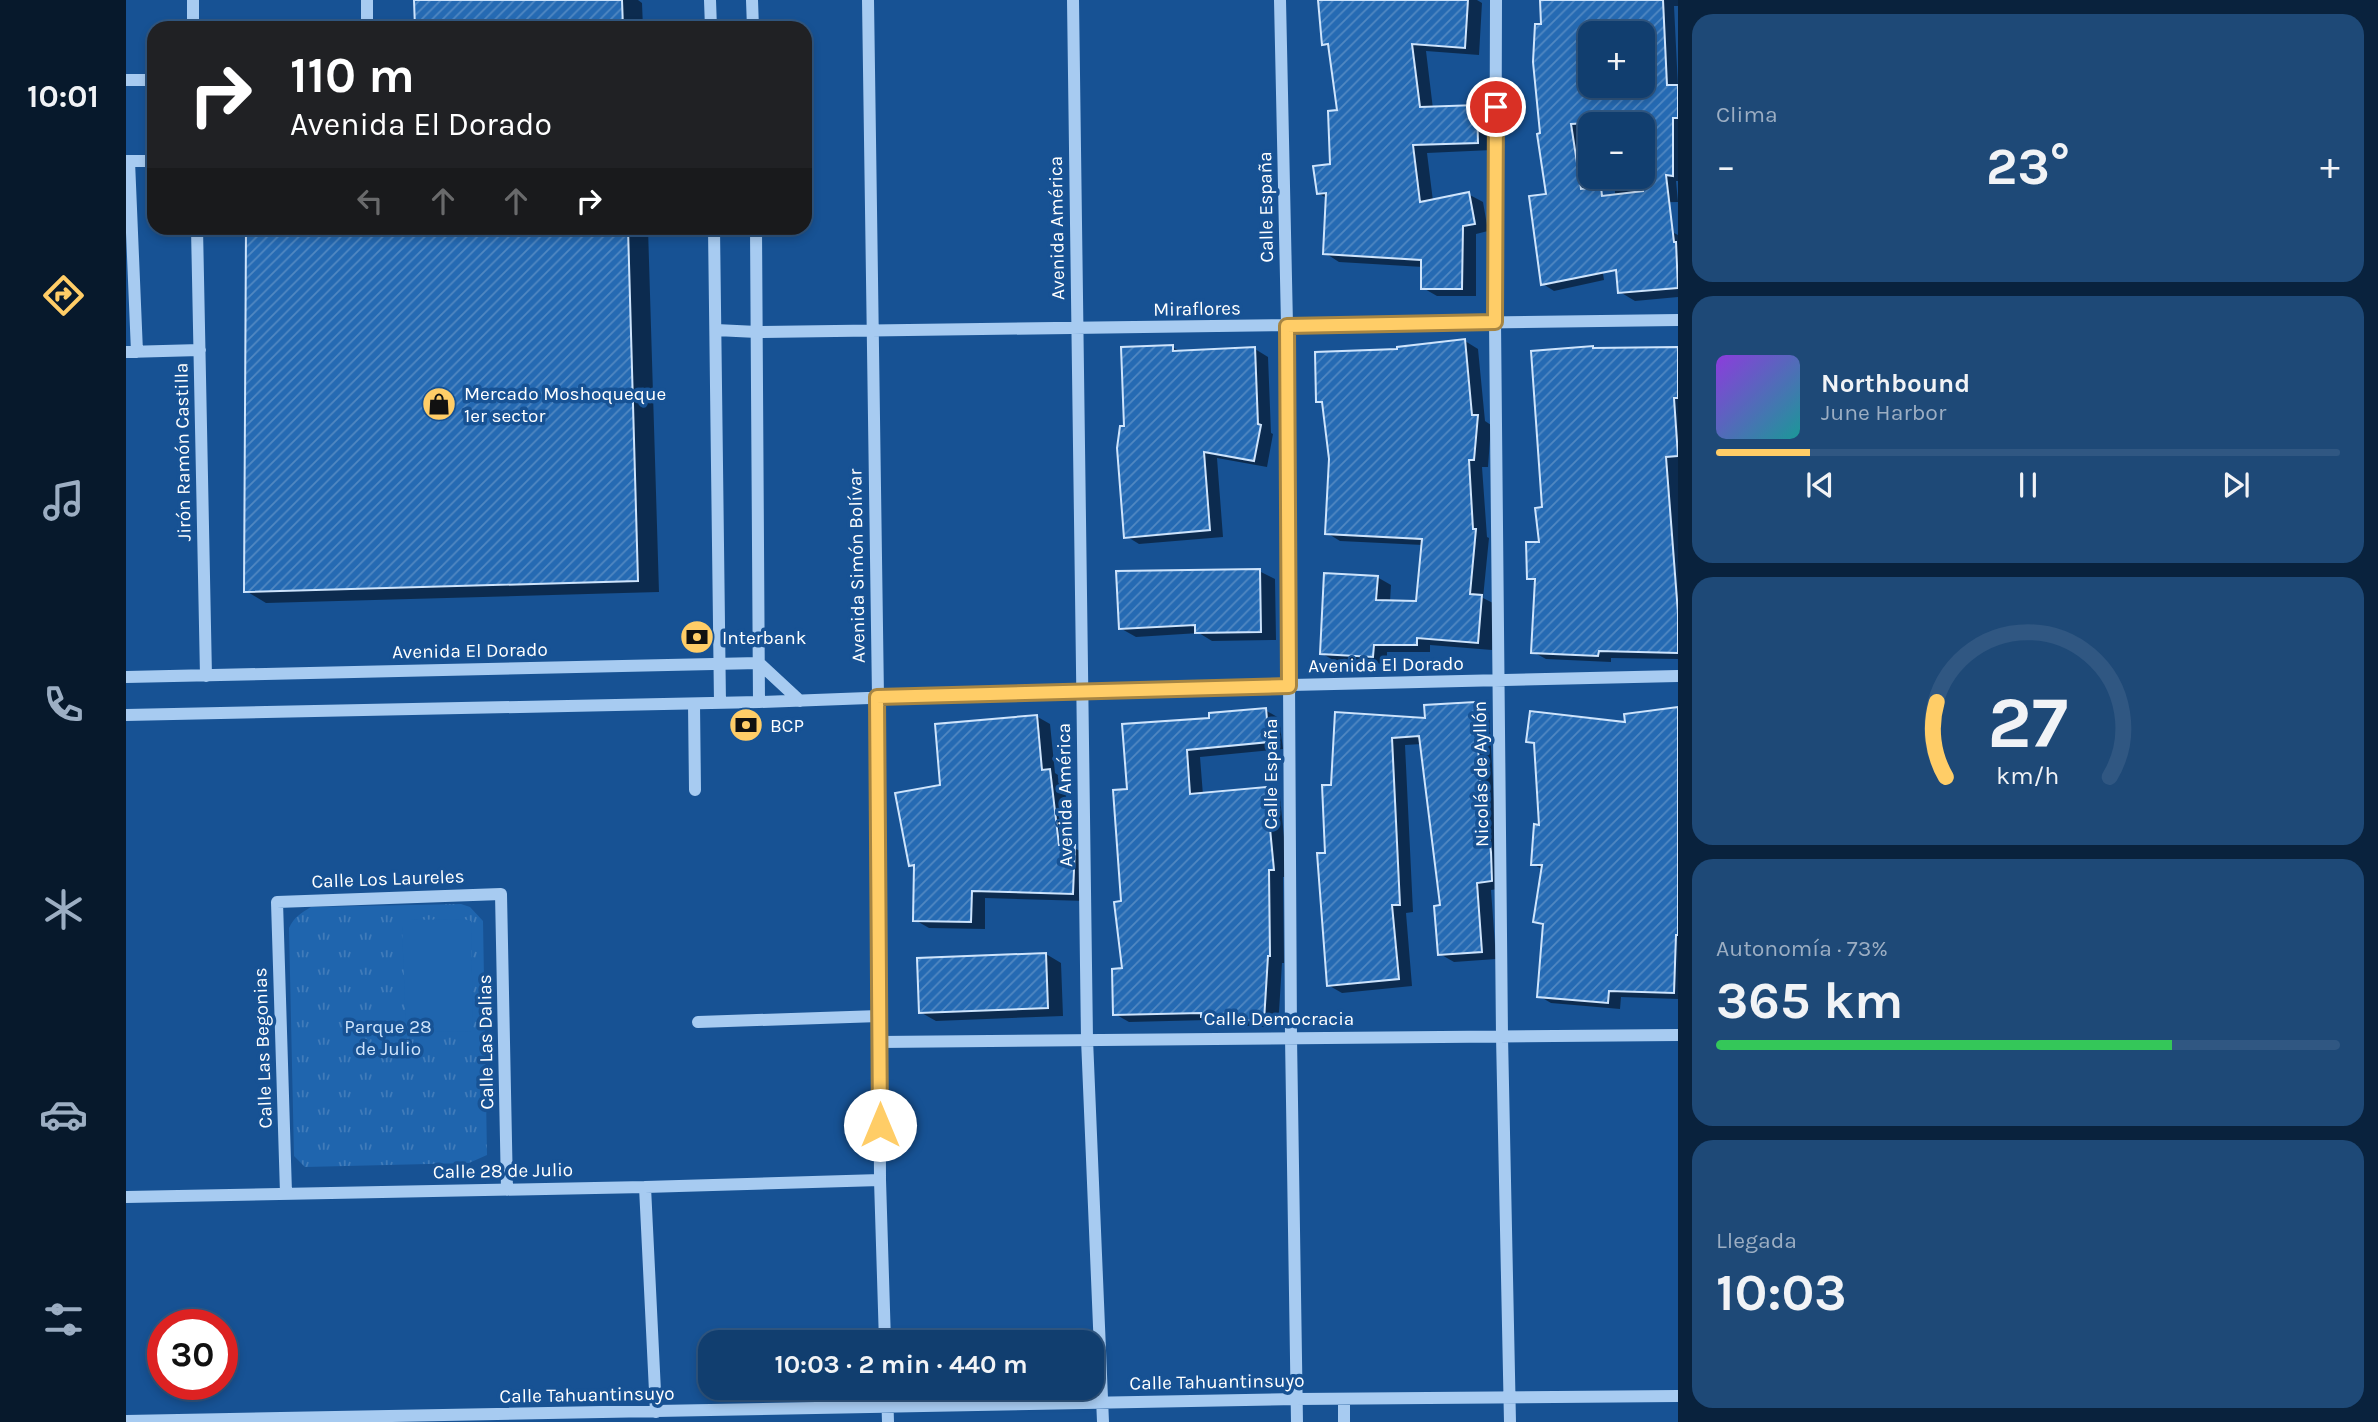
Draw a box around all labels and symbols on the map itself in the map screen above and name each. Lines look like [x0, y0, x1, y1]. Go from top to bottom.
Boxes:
pin [1466, 77, 1526, 137]
street label: Calle España [1254, 151, 1278, 263]
street label: Avenida América [1045, 156, 1069, 300]
street label: Miraflores [1153, 297, 1241, 321]
street label: Jirón Ramón Castilla [170, 362, 196, 542]
place label: Mercado Moshoqueque 1er sector [464, 383, 666, 427]
shop icon: Mercado Moshoqueque 1er sector [420, 385, 458, 423]
street label: Avenida Simón Bolívar [844, 468, 870, 663]
bank icon: Interbank [678, 618, 716, 656]
place label: Interbank [722, 627, 807, 649]
street label: Avenida El Dorado [392, 639, 548, 663]
street label: Avenida El Dorado [1308, 653, 1464, 677]
street label: Nicolás de Ayllón [1469, 701, 1493, 847]
bank icon: BCP [727, 706, 765, 744]
place label: BCP [770, 715, 804, 737]
street label: Calle España [1260, 718, 1282, 830]
street label: Avenida América [1053, 723, 1077, 867]
street label: Calle Los Laureles [311, 865, 465, 893]
street label: Calle Las Begonias [249, 967, 277, 1129]
street label: Calle Las Dalias [474, 974, 498, 1110]
street label: Calle Democracia [1204, 1008, 1354, 1030]
park label: Parque 28 de Julio [344, 1016, 432, 1060]
position arrow [843, 1088, 917, 1162]
street label: Calle 28 de Julio [433, 1159, 573, 1183]
speed limit sign: 30 [147, 1309, 238, 1400]
street label: Calle Tahuantinsuyo [1129, 1369, 1305, 1395]
street label: Calle Tahuantinsuyo [499, 1382, 675, 1408]

